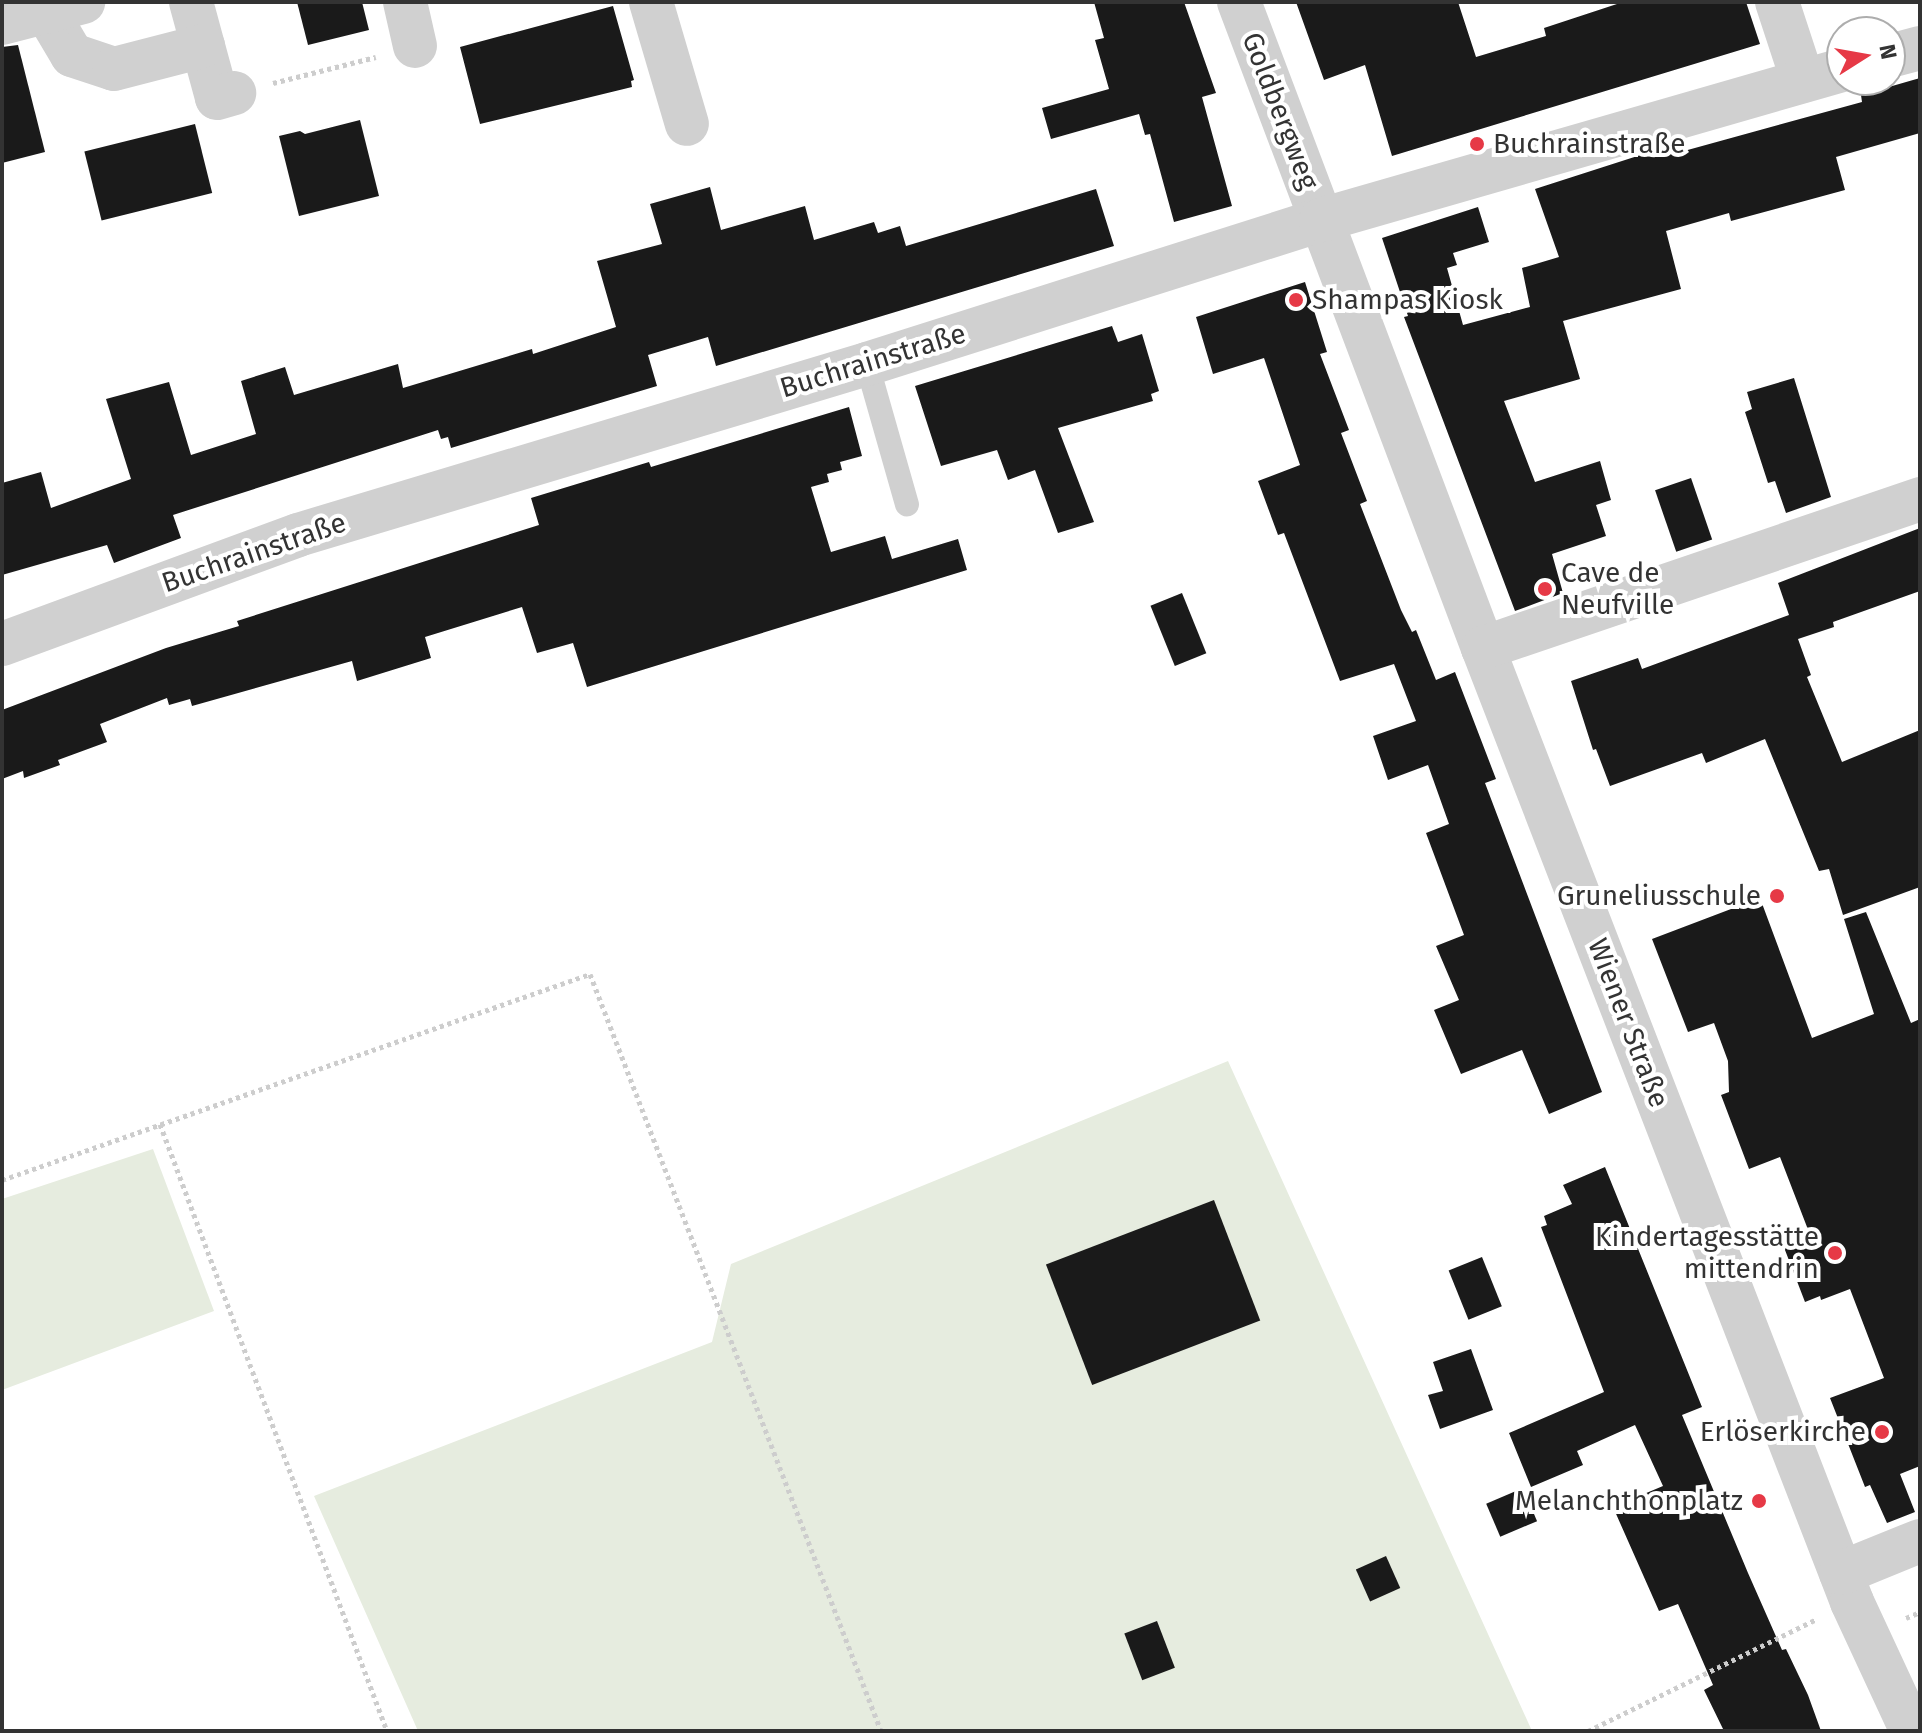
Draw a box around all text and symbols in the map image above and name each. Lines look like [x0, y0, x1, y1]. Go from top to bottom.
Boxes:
north arrow [1826, 16, 1906, 96]
street label: Goldbergweg [1235, 28, 1325, 194]
text: N [1873, 42, 1903, 61]
place label: Buchrainstraße [1493, 127, 1686, 161]
marker: Buchrainstraße [1468, 135, 1486, 153]
place label: Shampas Kiosk [1312, 283, 1503, 317]
marker: Shampas Kiosk [1287, 291, 1305, 309]
street label: Buchrainstraße [776, 317, 970, 405]
street label: Buchrainstraße [157, 506, 351, 600]
place label: Cave de Neufville [1561, 556, 1674, 622]
marker: Cave de Neufville [1536, 580, 1554, 598]
place label: Gruneliusschule [1557, 879, 1761, 913]
marker: Gruneliusschule [1768, 887, 1786, 905]
street label: Wiener Straße [1580, 934, 1676, 1112]
place label: Kindertagesstätte mittendrin [1595, 1220, 1819, 1286]
marker: Kindertagesstätte mittendrin [1826, 1244, 1844, 1262]
place label: Erlöserkirche [1700, 1415, 1866, 1449]
marker: Erlöserkirche [1873, 1423, 1891, 1441]
place label: Melanchthonplatz [1515, 1484, 1743, 1518]
marker: Melanchthonplatz [1750, 1492, 1768, 1510]

